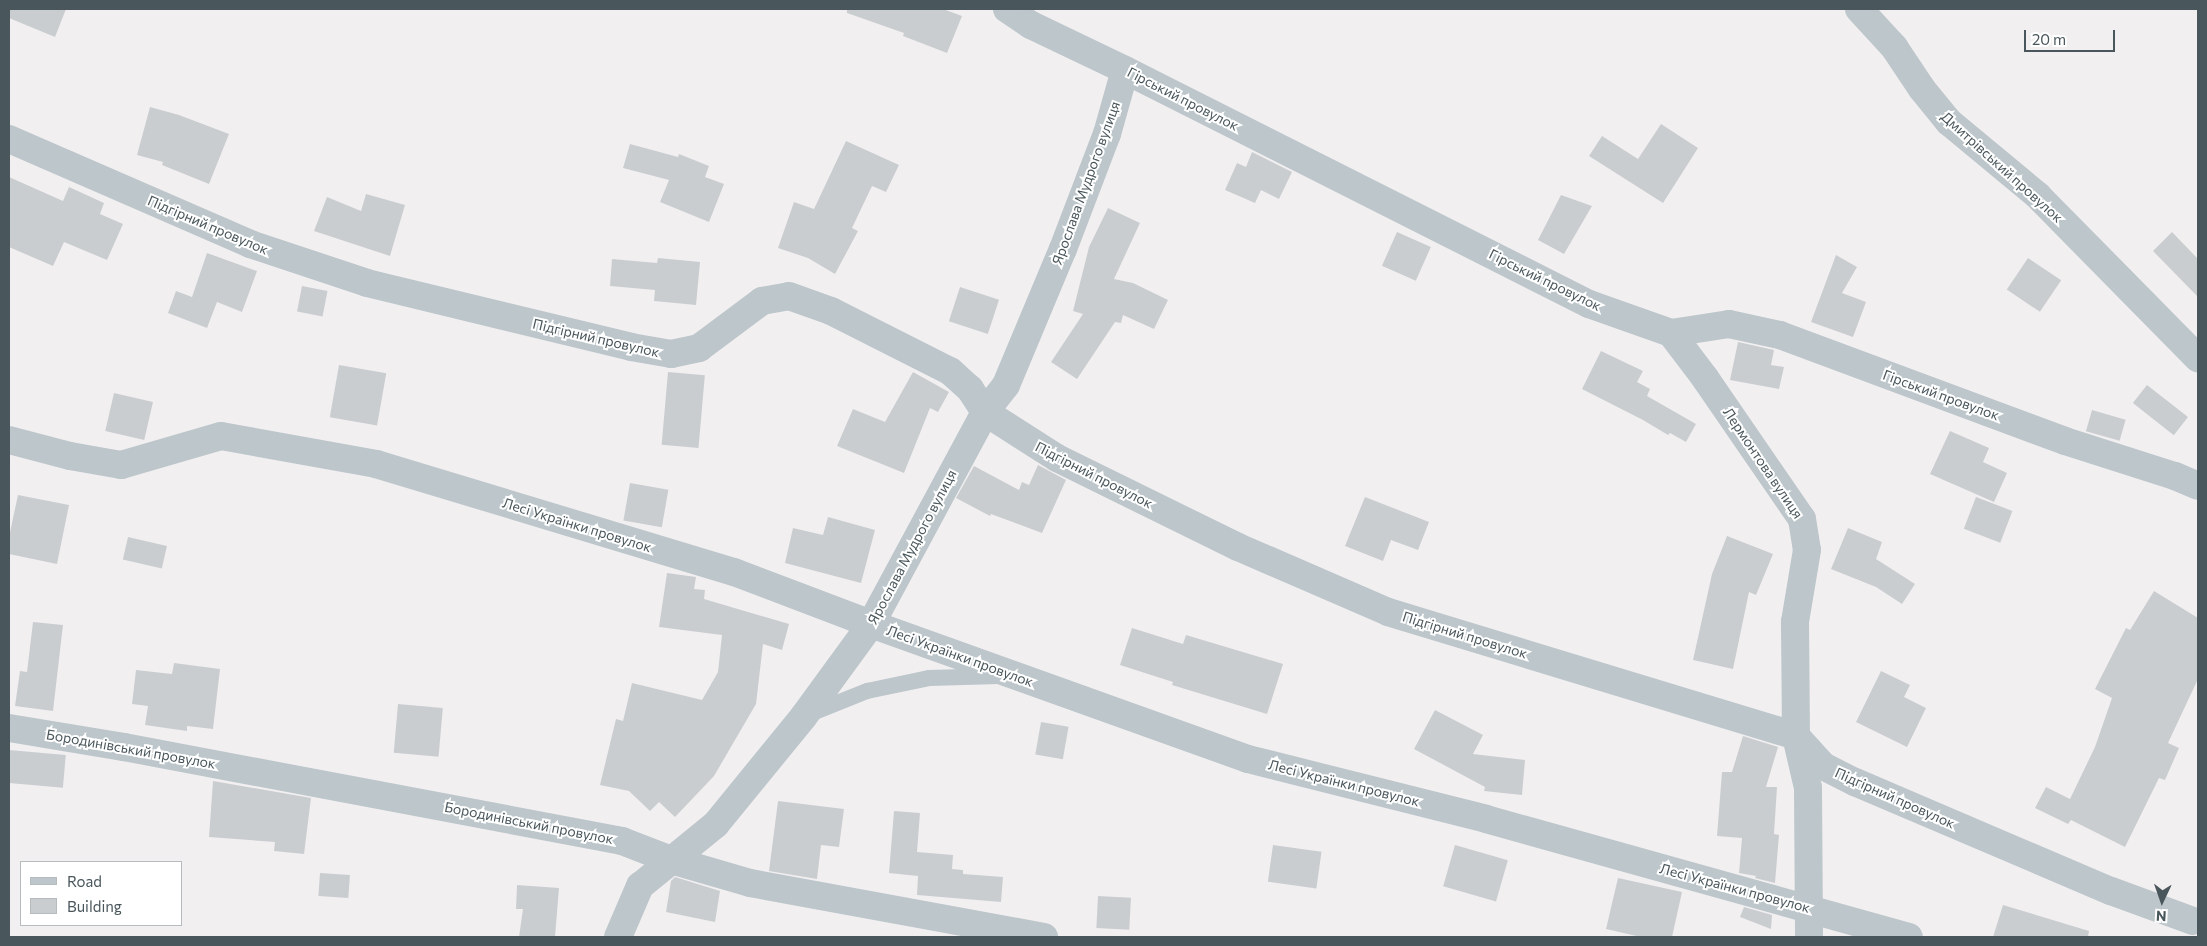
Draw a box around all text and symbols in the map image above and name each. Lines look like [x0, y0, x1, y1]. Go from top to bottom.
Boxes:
scale bar [2027, 20, 2118, 52]
text: 20 m [2032, 30, 2066, 48]
street label: Гірський провулок [1125, 64, 1241, 134]
street label: Ярослава Мудрого вулиця [1049, 99, 1123, 267]
street label: Дмитрівський провулок [1938, 108, 2066, 226]
street label: Підгірний провулок [145, 192, 271, 258]
street label: Гірський провулок [1486, 246, 1604, 314]
street label: Підгірний провулок [531, 315, 661, 361]
street label: Гірський провулок [1880, 366, 2002, 424]
street label: Лермонтова вулиця [1720, 404, 1806, 522]
street label: Підгірний провулок [1032, 438, 1156, 512]
street label: Ярослава Мудрого вулиця [864, 467, 960, 627]
street label: Лесі Українки провулок [500, 494, 654, 556]
street label: Підгірний провулок [1401, 608, 1529, 662]
street label: Лесі Українки провулок [884, 622, 1036, 690]
street label: Бородинівський провулок [45, 726, 217, 772]
street label: Лесі Українки провулок [1267, 756, 1421, 810]
street label: Підгірний провулок [1832, 764, 1958, 832]
street label: Бородинівський провулок [443, 798, 615, 848]
street label: Лесі Українки провулок [1658, 860, 1812, 916]
legend [20, 861, 182, 926]
text: Road [67, 872, 102, 890]
north arrow [2137, 876, 2187, 926]
text: Building [67, 897, 122, 915]
text: N [2156, 908, 2167, 925]

